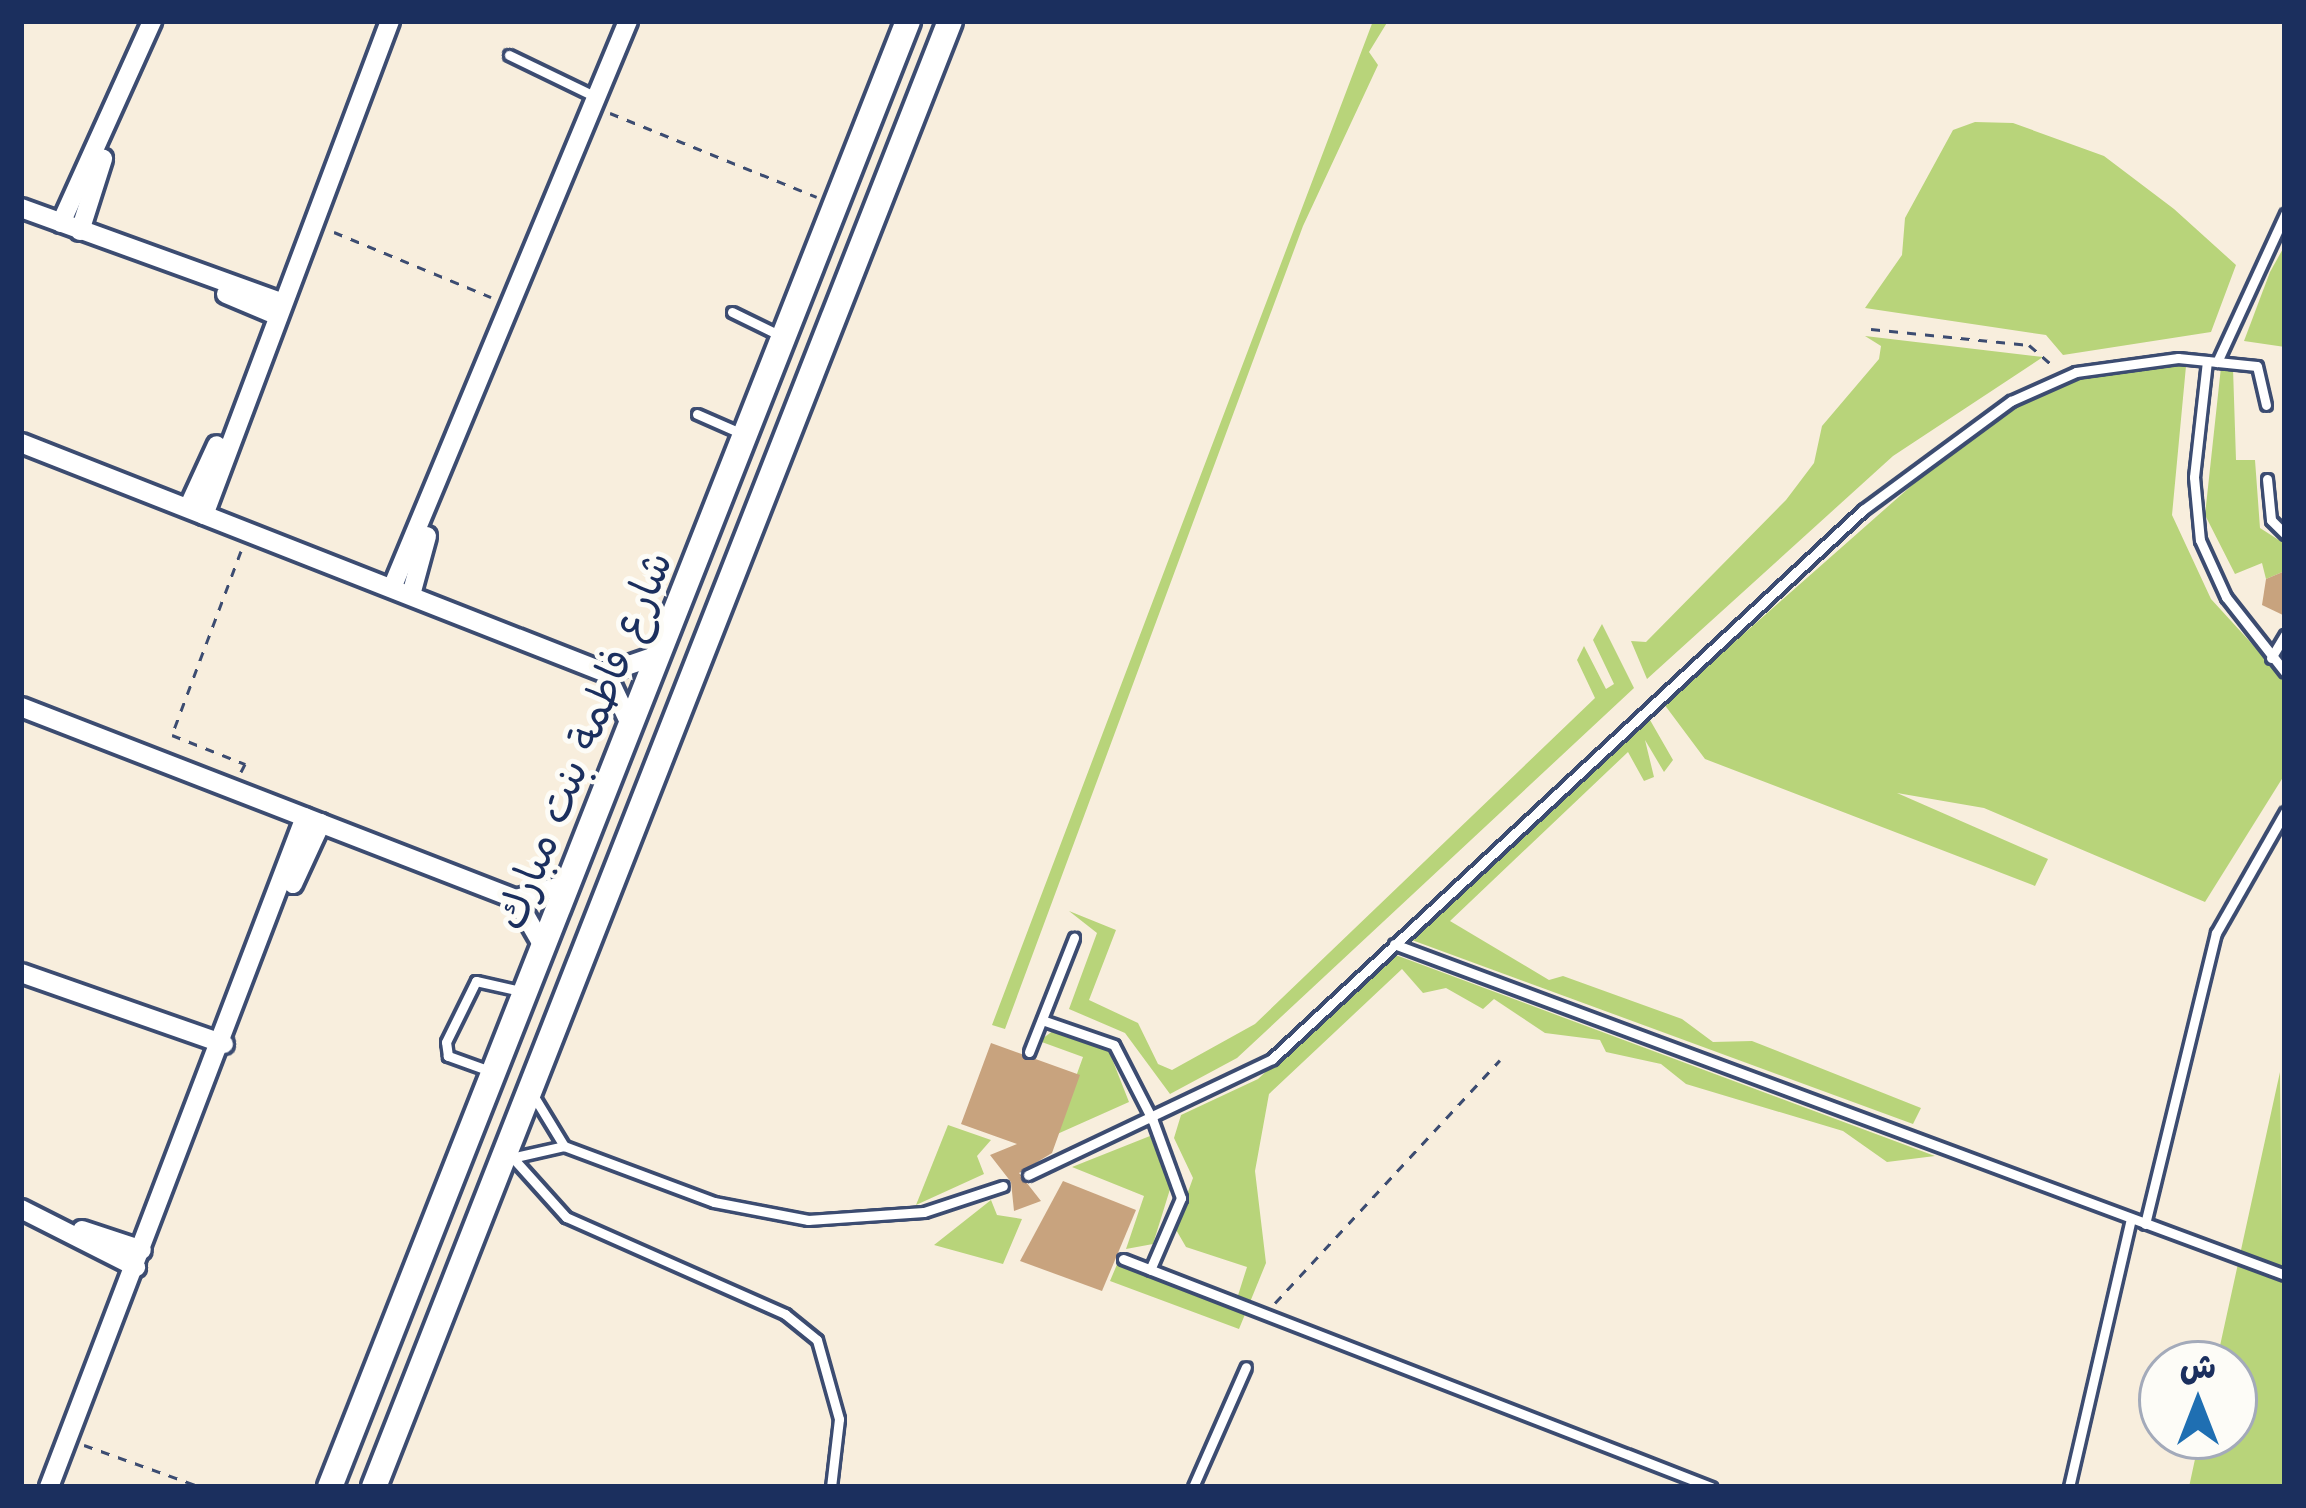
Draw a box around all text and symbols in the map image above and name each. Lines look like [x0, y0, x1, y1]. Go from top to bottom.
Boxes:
street label: شارع فاطمة بنت مبارك [484, 544, 682, 936]
north arrow [2138, 1340, 2258, 1460]
text: ش [2180, 1344, 2216, 1389]

